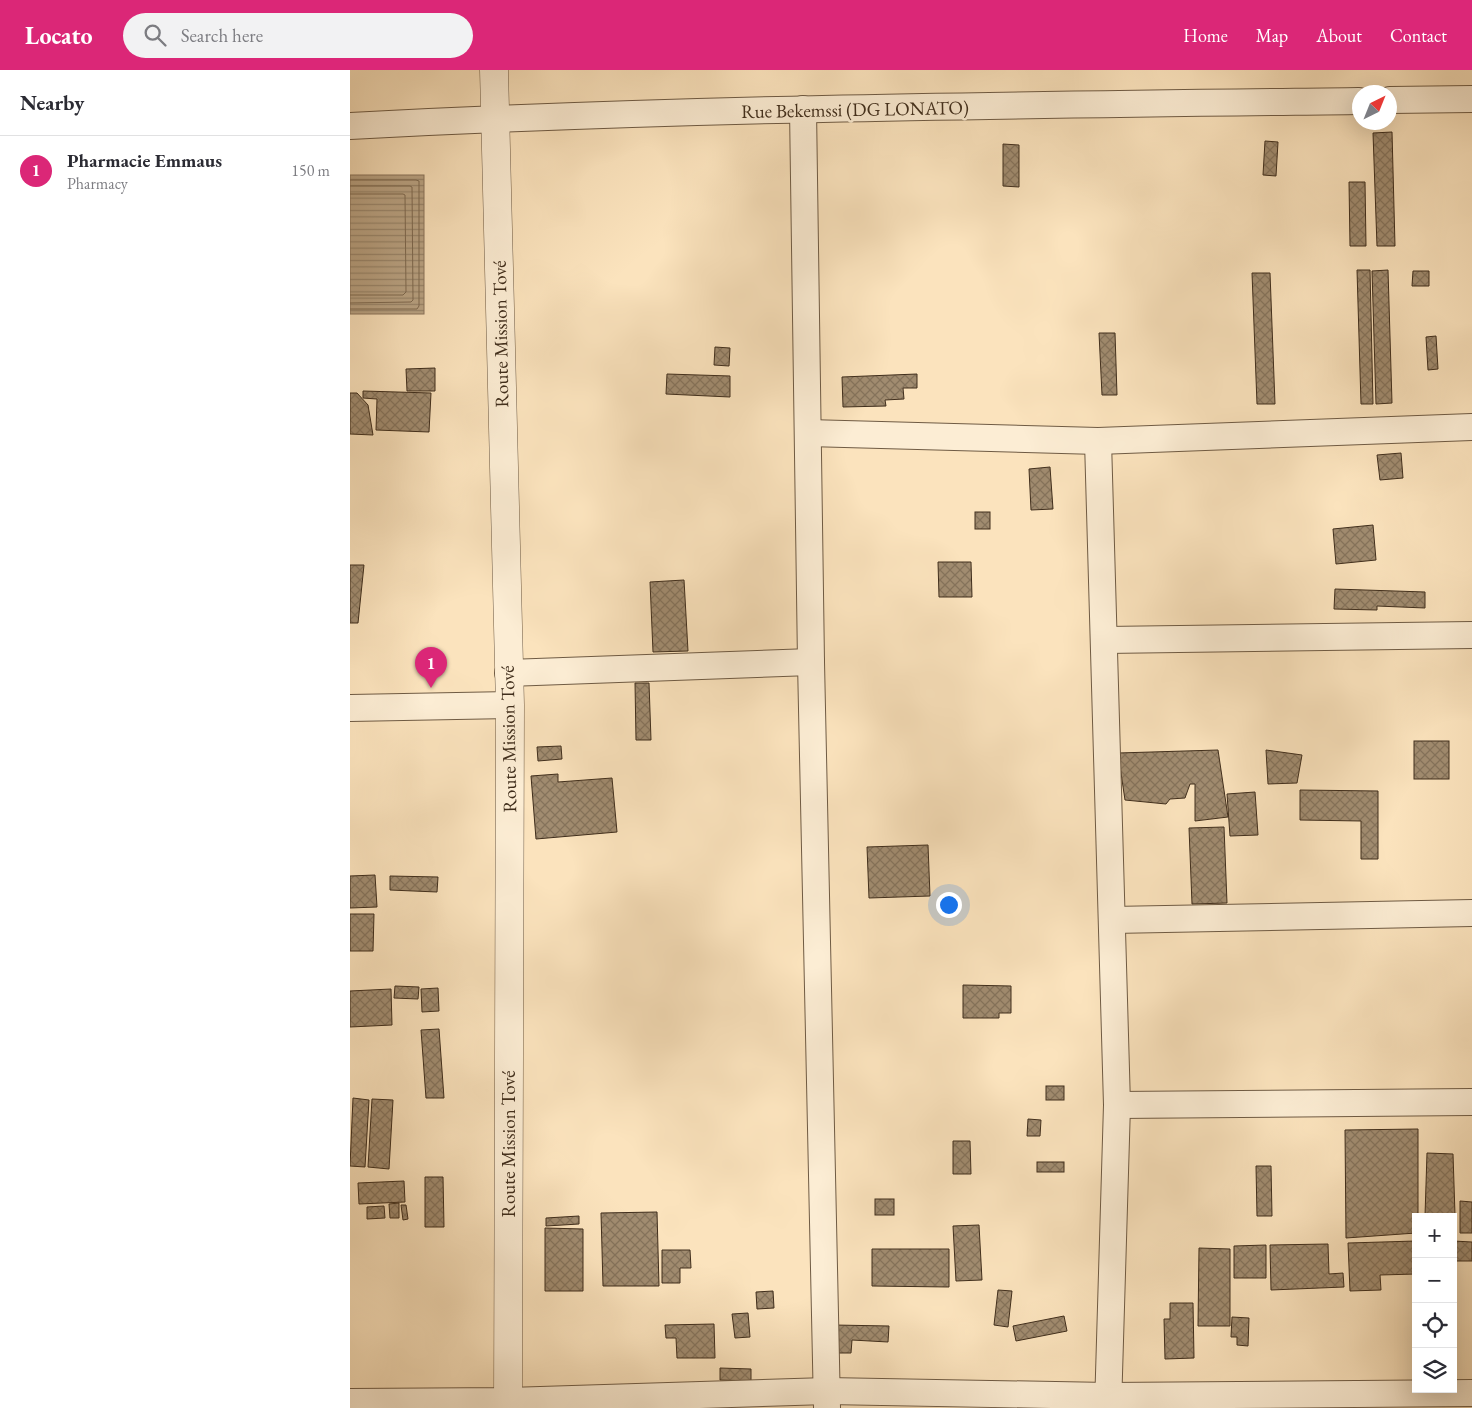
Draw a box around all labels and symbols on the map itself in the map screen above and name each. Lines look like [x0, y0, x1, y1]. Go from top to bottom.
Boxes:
north arrow [1352, 85, 1397, 130]
street label: Rue Bekemssi (DG LONATO) [741, 95, 969, 124]
street label: Route Mission Tové [487, 260, 514, 408]
pin: 1 [415, 647, 447, 688]
street label: Route Mission Tové [495, 665, 522, 813]
your location [936, 892, 962, 918]
street label: Route Mission Tové [496, 1070, 521, 1218]

